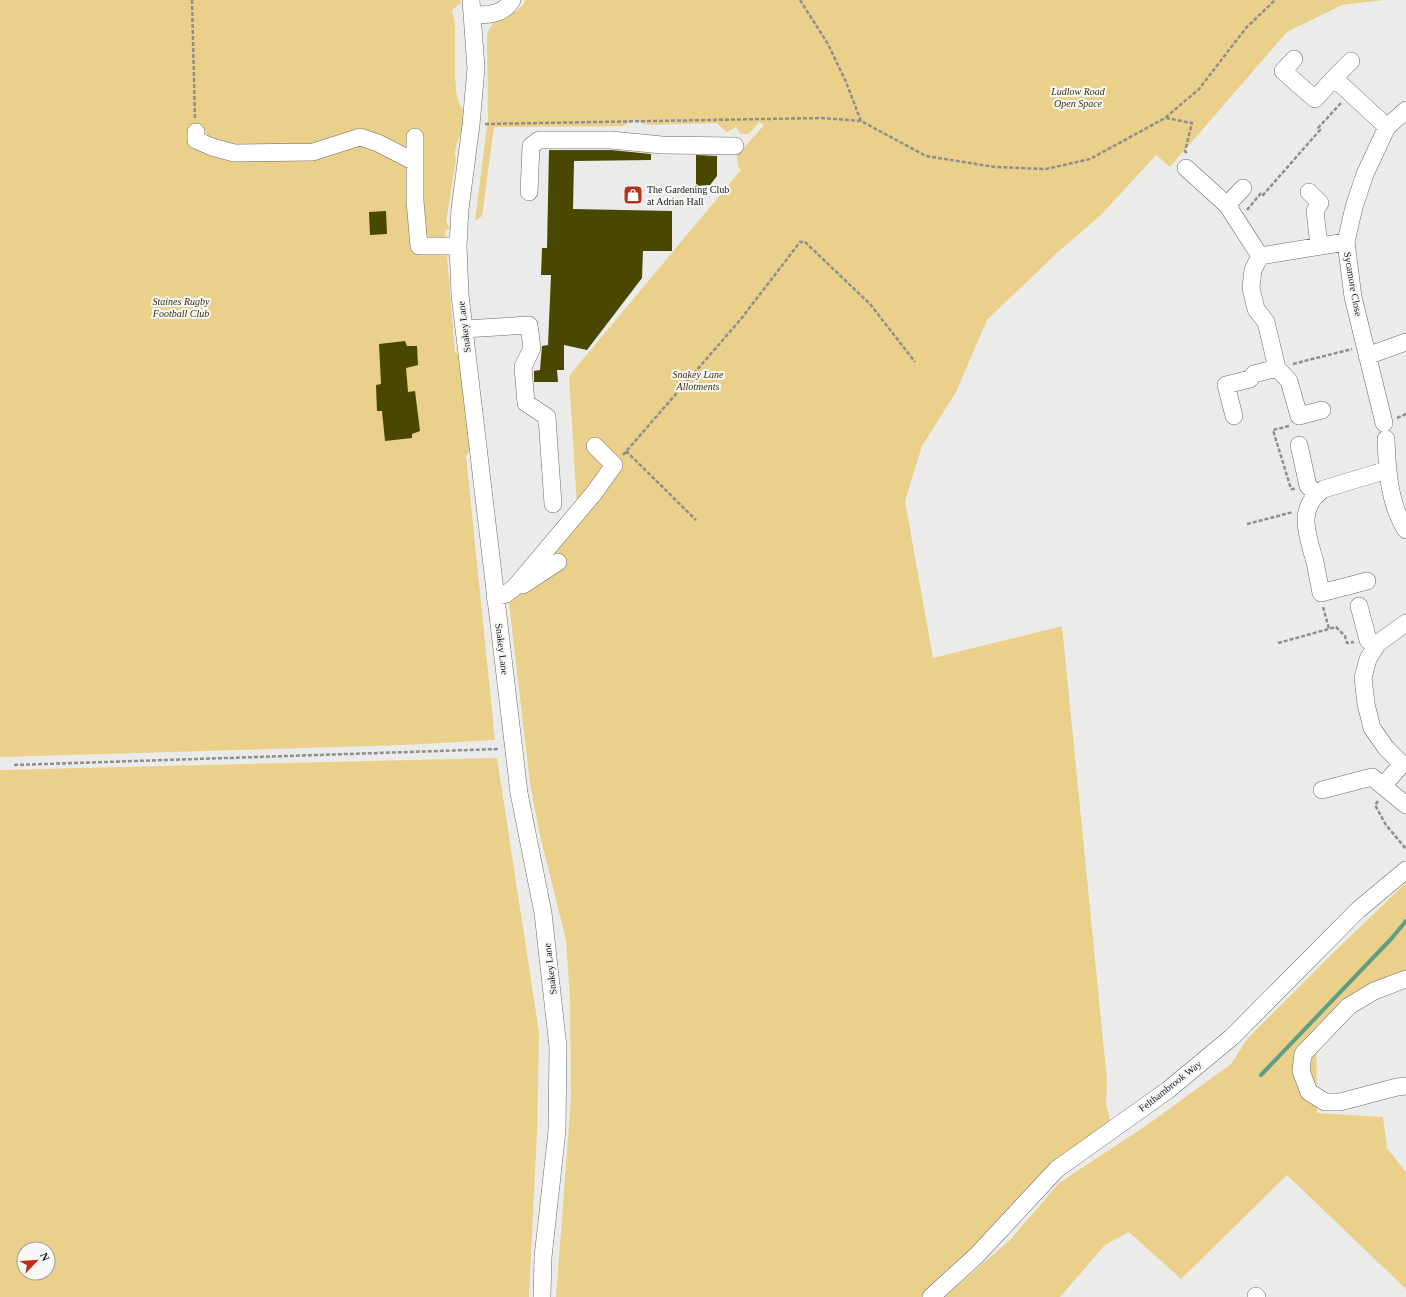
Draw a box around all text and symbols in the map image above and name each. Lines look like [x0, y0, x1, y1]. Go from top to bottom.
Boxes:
park label: Ludlow Road Open Space [1050, 86, 1106, 109]
shop icon: The Gardening Club at Adrian Hall [622, 184, 644, 206]
place label: The Gardening Club at Adrian Hall [647, 184, 729, 207]
street label: Sycamore Close [1342, 251, 1364, 318]
park label: Staines Rugby Football Club [152, 296, 210, 319]
street label: Snakey Lane [455, 300, 473, 353]
park label: Snakey Lane Allotments [673, 369, 724, 392]
street label: Snakey Lane [493, 623, 511, 676]
street label: Snakey Lane [541, 942, 559, 995]
street label: Felthambrook Way [1136, 1058, 1204, 1114]
north arrow [16, 1241, 56, 1281]
text: N [38, 1251, 52, 1263]

